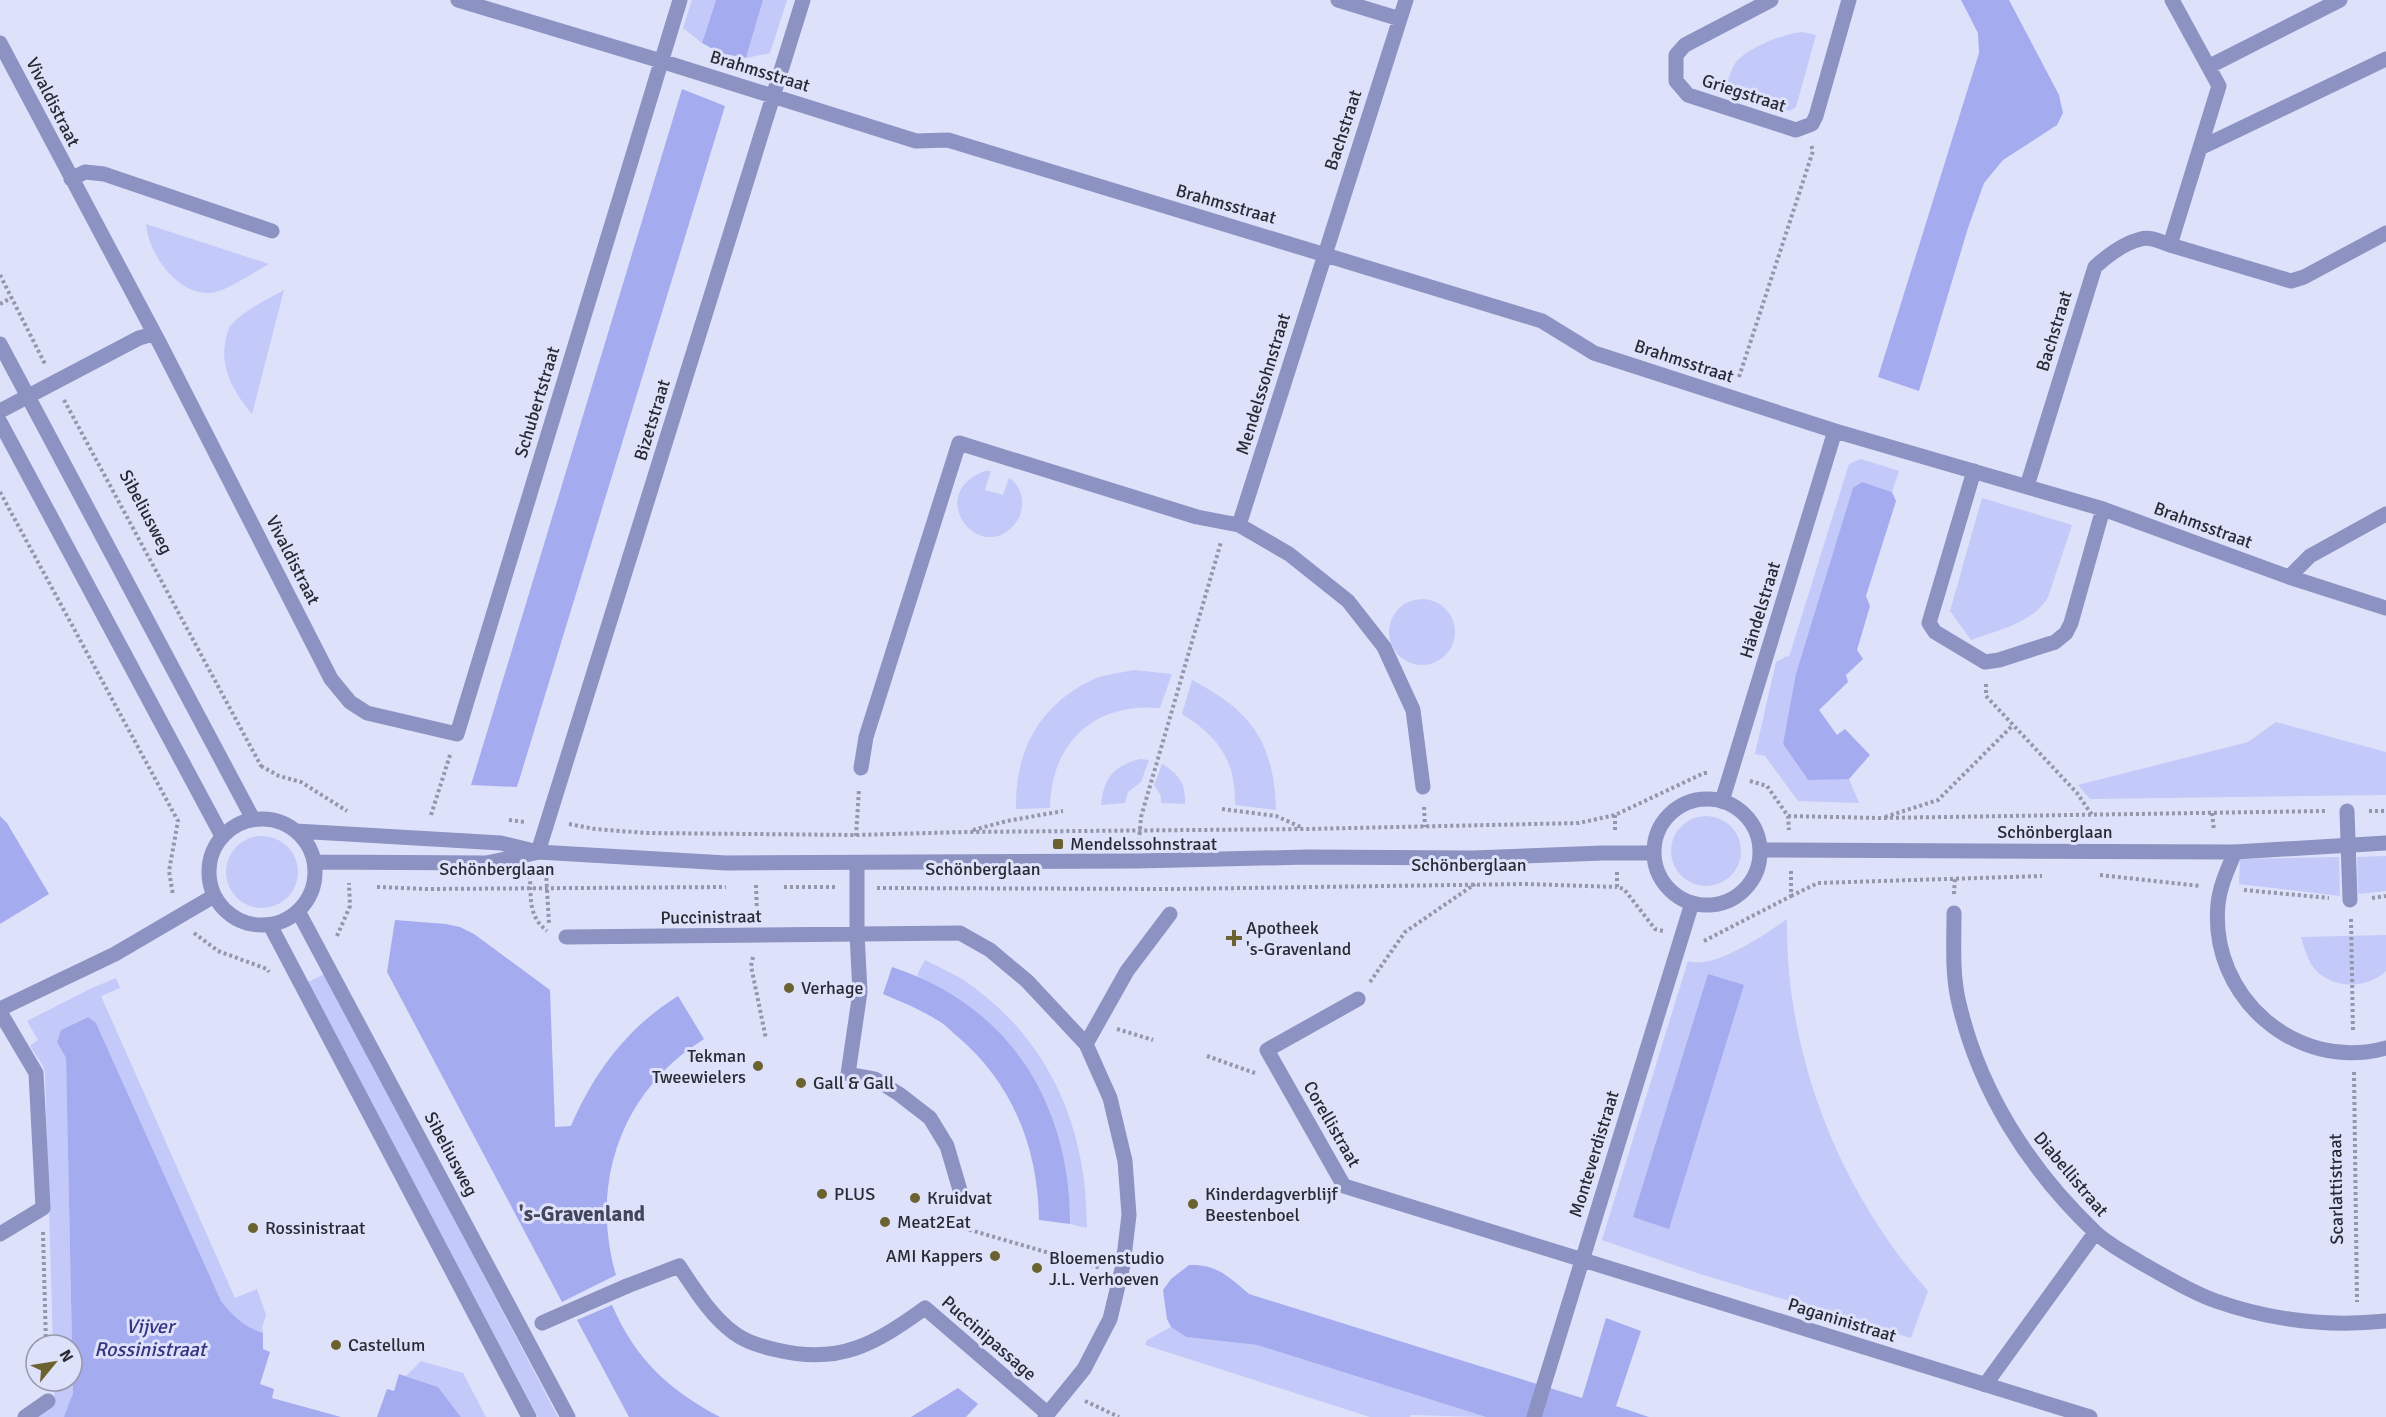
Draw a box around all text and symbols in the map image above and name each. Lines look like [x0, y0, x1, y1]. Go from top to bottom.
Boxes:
street label: Brahmsstraat [707, 45, 813, 97]
street label: Vivaldistraat [21, 54, 85, 150]
street label: Griegstraat [1699, 69, 1789, 117]
street label: Bachstraat [1320, 87, 1366, 173]
street label: Brahmsstraat [1173, 179, 1279, 229]
street label: Bachstraat [2031, 288, 2077, 374]
street label: Mendelssohnstraat [1231, 311, 1295, 457]
street label: Brahmsstraat [1631, 335, 1737, 387]
street label: Schubertstraat [510, 344, 564, 460]
street label: Bizetstraat [629, 377, 675, 463]
street label: Sibeliusweg [115, 466, 177, 558]
street label: Brahmsstraat [2151, 497, 2255, 553]
street label: Vivaldistraat [261, 512, 325, 608]
street label: Händelstraat [1735, 559, 1785, 661]
street label: Schönberglaan [1997, 821, 2113, 843]
place label: Mendelssohnstraat [1070, 833, 1217, 855]
marker: Mendelssohnstraat [1051, 837, 1065, 851]
street label: Schönberglaan [1411, 854, 1527, 876]
street label: Schönberglaan [439, 858, 555, 880]
street label: Schönberglaan [925, 858, 1041, 880]
street label: Puccinistraat [660, 905, 762, 929]
place label: Apotheek 's-Gravenland [1246, 917, 1351, 960]
marker: Apotheek 's-Gravenland [1227, 931, 1241, 945]
place label: Verhage [801, 977, 863, 999]
marker: Verhage [782, 981, 796, 995]
place label: Tekman Tweewielers [652, 1045, 746, 1088]
marker: Tekman Tweewielers [751, 1059, 765, 1073]
place label: Gall & Gall [813, 1072, 894, 1094]
marker: Gall & Gall [794, 1076, 808, 1090]
street label: Corellistraat [1299, 1077, 1365, 1171]
street label: Monteverdistraat [1564, 1088, 1624, 1220]
street label: Sibeliusweg [420, 1108, 482, 1200]
street label: Diabellistraat [2029, 1127, 2113, 1221]
street label: Scarlattistraat [2324, 1133, 2348, 1245]
place label: PLUS [834, 1183, 875, 1205]
place label: Kinderdagverblijf Beestenboel [1205, 1183, 1339, 1226]
marker: PLUS [815, 1187, 829, 1201]
place label: Kruidvat [927, 1187, 992, 1209]
marker: Kruidvat [908, 1191, 922, 1205]
marker: Kinderdagverblijf Beestenboel [1186, 1197, 1200, 1211]
district label: 's-Gravenland [519, 1201, 645, 1227]
place label: Meat2Eat [897, 1211, 971, 1233]
marker: Meat2Eat [878, 1215, 892, 1229]
place label: Rossinistraat [265, 1217, 365, 1239]
marker: Rossinistraat [246, 1221, 260, 1235]
place label: AMI Kappers [886, 1245, 983, 1267]
place label: Bloemenstudio J.L. Verhoeven [1049, 1247, 1164, 1290]
marker: AMI Kappers [988, 1249, 1002, 1263]
marker: Bloemenstudio J.L. Verhoeven [1030, 1261, 1044, 1275]
street label: Puccinipassage [937, 1291, 1041, 1385]
street label: Paganinistraat [1785, 1293, 1899, 1347]
water label: Vijver Rossinistraat [94, 1314, 208, 1362]
north arrow [24, 1333, 84, 1393]
place label: Castellum [348, 1334, 425, 1356]
marker: Castellum [329, 1338, 343, 1352]
text: N [55, 1346, 78, 1366]

